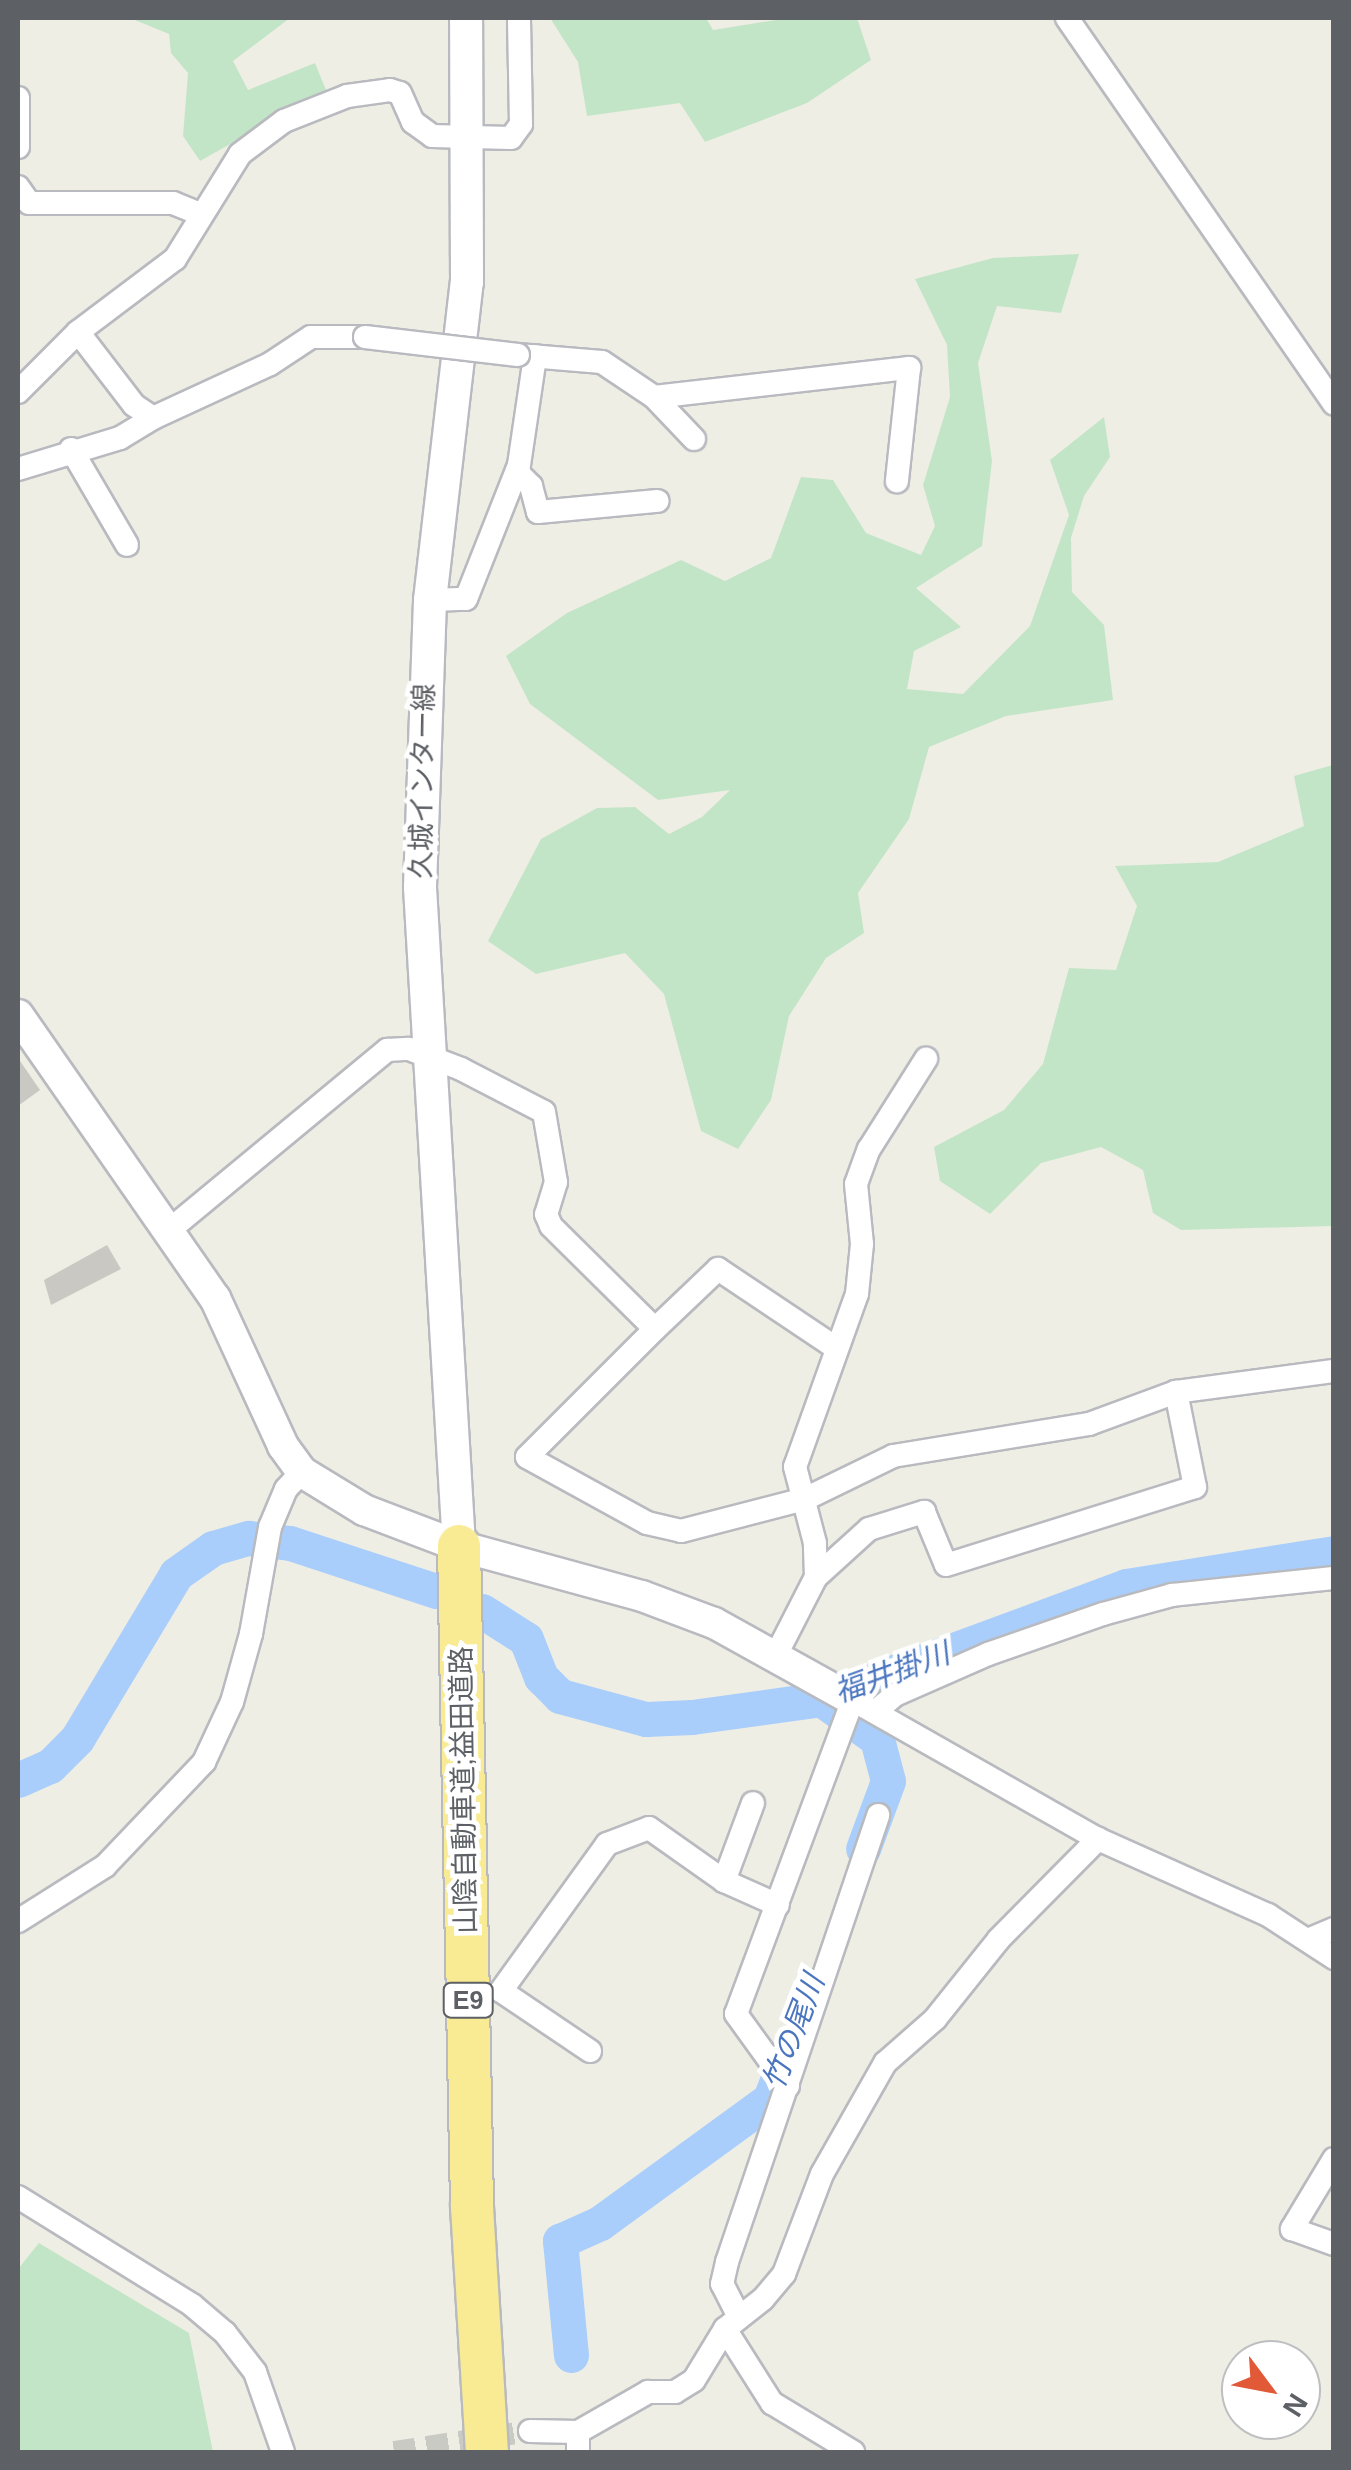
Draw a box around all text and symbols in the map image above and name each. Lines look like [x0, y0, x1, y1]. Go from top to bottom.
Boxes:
street label: 久城インター線 [404, 683, 442, 879]
water label: 福井掛川 [829, 1636, 955, 1710]
street label: 山陰自動車道;益田道路 [445, 1646, 483, 1934]
water label: 竹の尾川 [756, 1970, 832, 2094]
road number: E9 [440, 1980, 496, 2020]
north arrow [1221, 2340, 1321, 2440]
text: N [1277, 2388, 1314, 2422]

